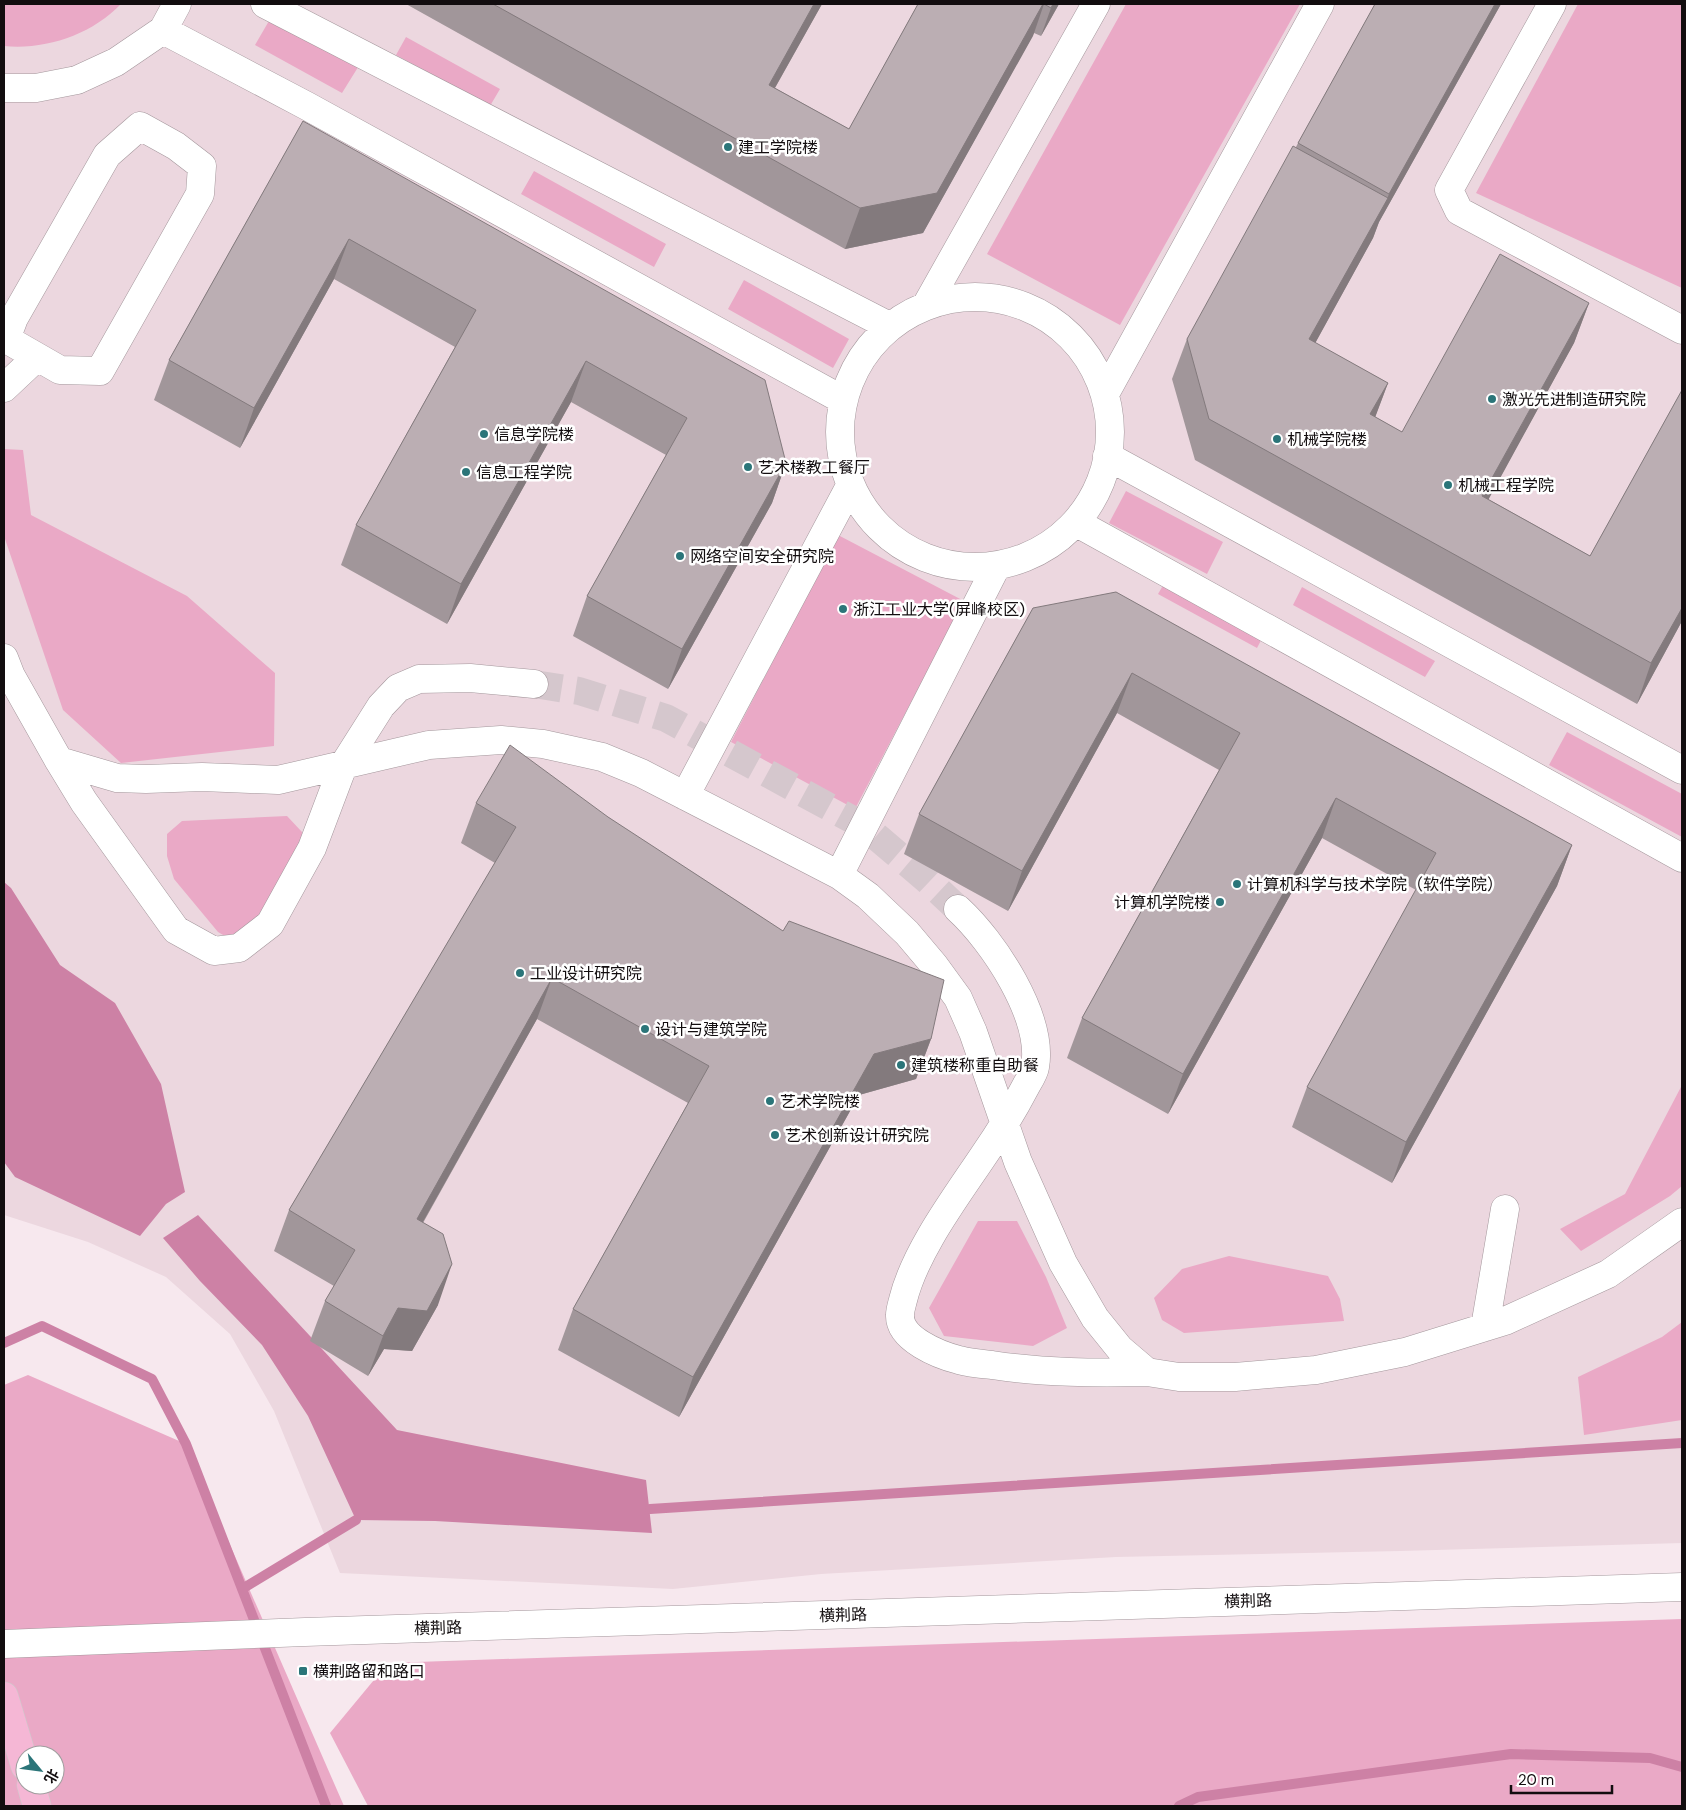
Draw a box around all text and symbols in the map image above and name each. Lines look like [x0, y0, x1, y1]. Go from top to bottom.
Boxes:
place label: 建工学院楼 [738, 137, 818, 158]
marker: 建工学院楼 [722, 141, 734, 153]
place label: 激光先进制造研究院 [1502, 389, 1646, 410]
marker: 激光先进制造研究院 [1486, 393, 1498, 405]
place label: 信息学院楼 [494, 424, 574, 445]
marker: 信息学院楼 [478, 428, 490, 440]
place label: 机械学院楼 [1287, 429, 1367, 450]
marker: 机械学院楼 [1271, 433, 1283, 445]
place label: 艺术楼教工餐厅 [758, 457, 870, 478]
marker: 艺术楼教工餐厅 [742, 461, 754, 473]
place label: 信息工程学院 [476, 462, 572, 483]
marker: 信息工程学院 [460, 466, 472, 478]
place label: 机械工程学院 [1458, 475, 1554, 496]
marker: 机械工程学院 [1442, 479, 1454, 491]
place label: 网络空间安全研究院 [690, 546, 834, 567]
marker: 网络空间安全研究院 [674, 550, 686, 562]
place label: 浙江工业大学(屏峰校区) [853, 599, 1025, 620]
marker: 浙江工业大学(屏峰校区) [837, 603, 849, 615]
place label: 计算机科学与技术学院（软件学院） [1247, 874, 1503, 895]
marker: 计算机科学与技术学院（软件学院） [1231, 878, 1243, 890]
place label: 计算机学院楼 [1114, 892, 1210, 913]
marker: 计算机学院楼 [1214, 896, 1226, 908]
place label: 工业设计研究院 [530, 963, 642, 984]
marker: 工业设计研究院 [514, 967, 526, 979]
place label: 设计与建筑学院 [655, 1019, 767, 1040]
marker: 设计与建筑学院 [639, 1023, 651, 1035]
place label: 建筑楼称重自助餐 [911, 1055, 1039, 1076]
marker: 建筑楼称重自助餐 [895, 1059, 907, 1071]
place label: 艺术学院楼 [780, 1091, 860, 1112]
marker: 艺术学院楼 [764, 1095, 776, 1107]
place label: 艺术创新设计研究院 [785, 1125, 929, 1146]
marker: 艺术创新设计研究院 [769, 1129, 781, 1141]
street label: 横荆路 [1224, 1590, 1272, 1612]
street label: 横荆路 [819, 1604, 867, 1626]
street label: 横荆路 [414, 1617, 462, 1639]
place label: 横荆路留和路口 [313, 1661, 425, 1682]
marker: 横荆路留和路口 [297, 1665, 309, 1677]
north arrow [15, 1745, 65, 1795]
scale bar [1511, 1762, 1612, 1794]
text: 北 [40, 1766, 63, 1787]
text: 20 m [1518, 1770, 1554, 1790]

